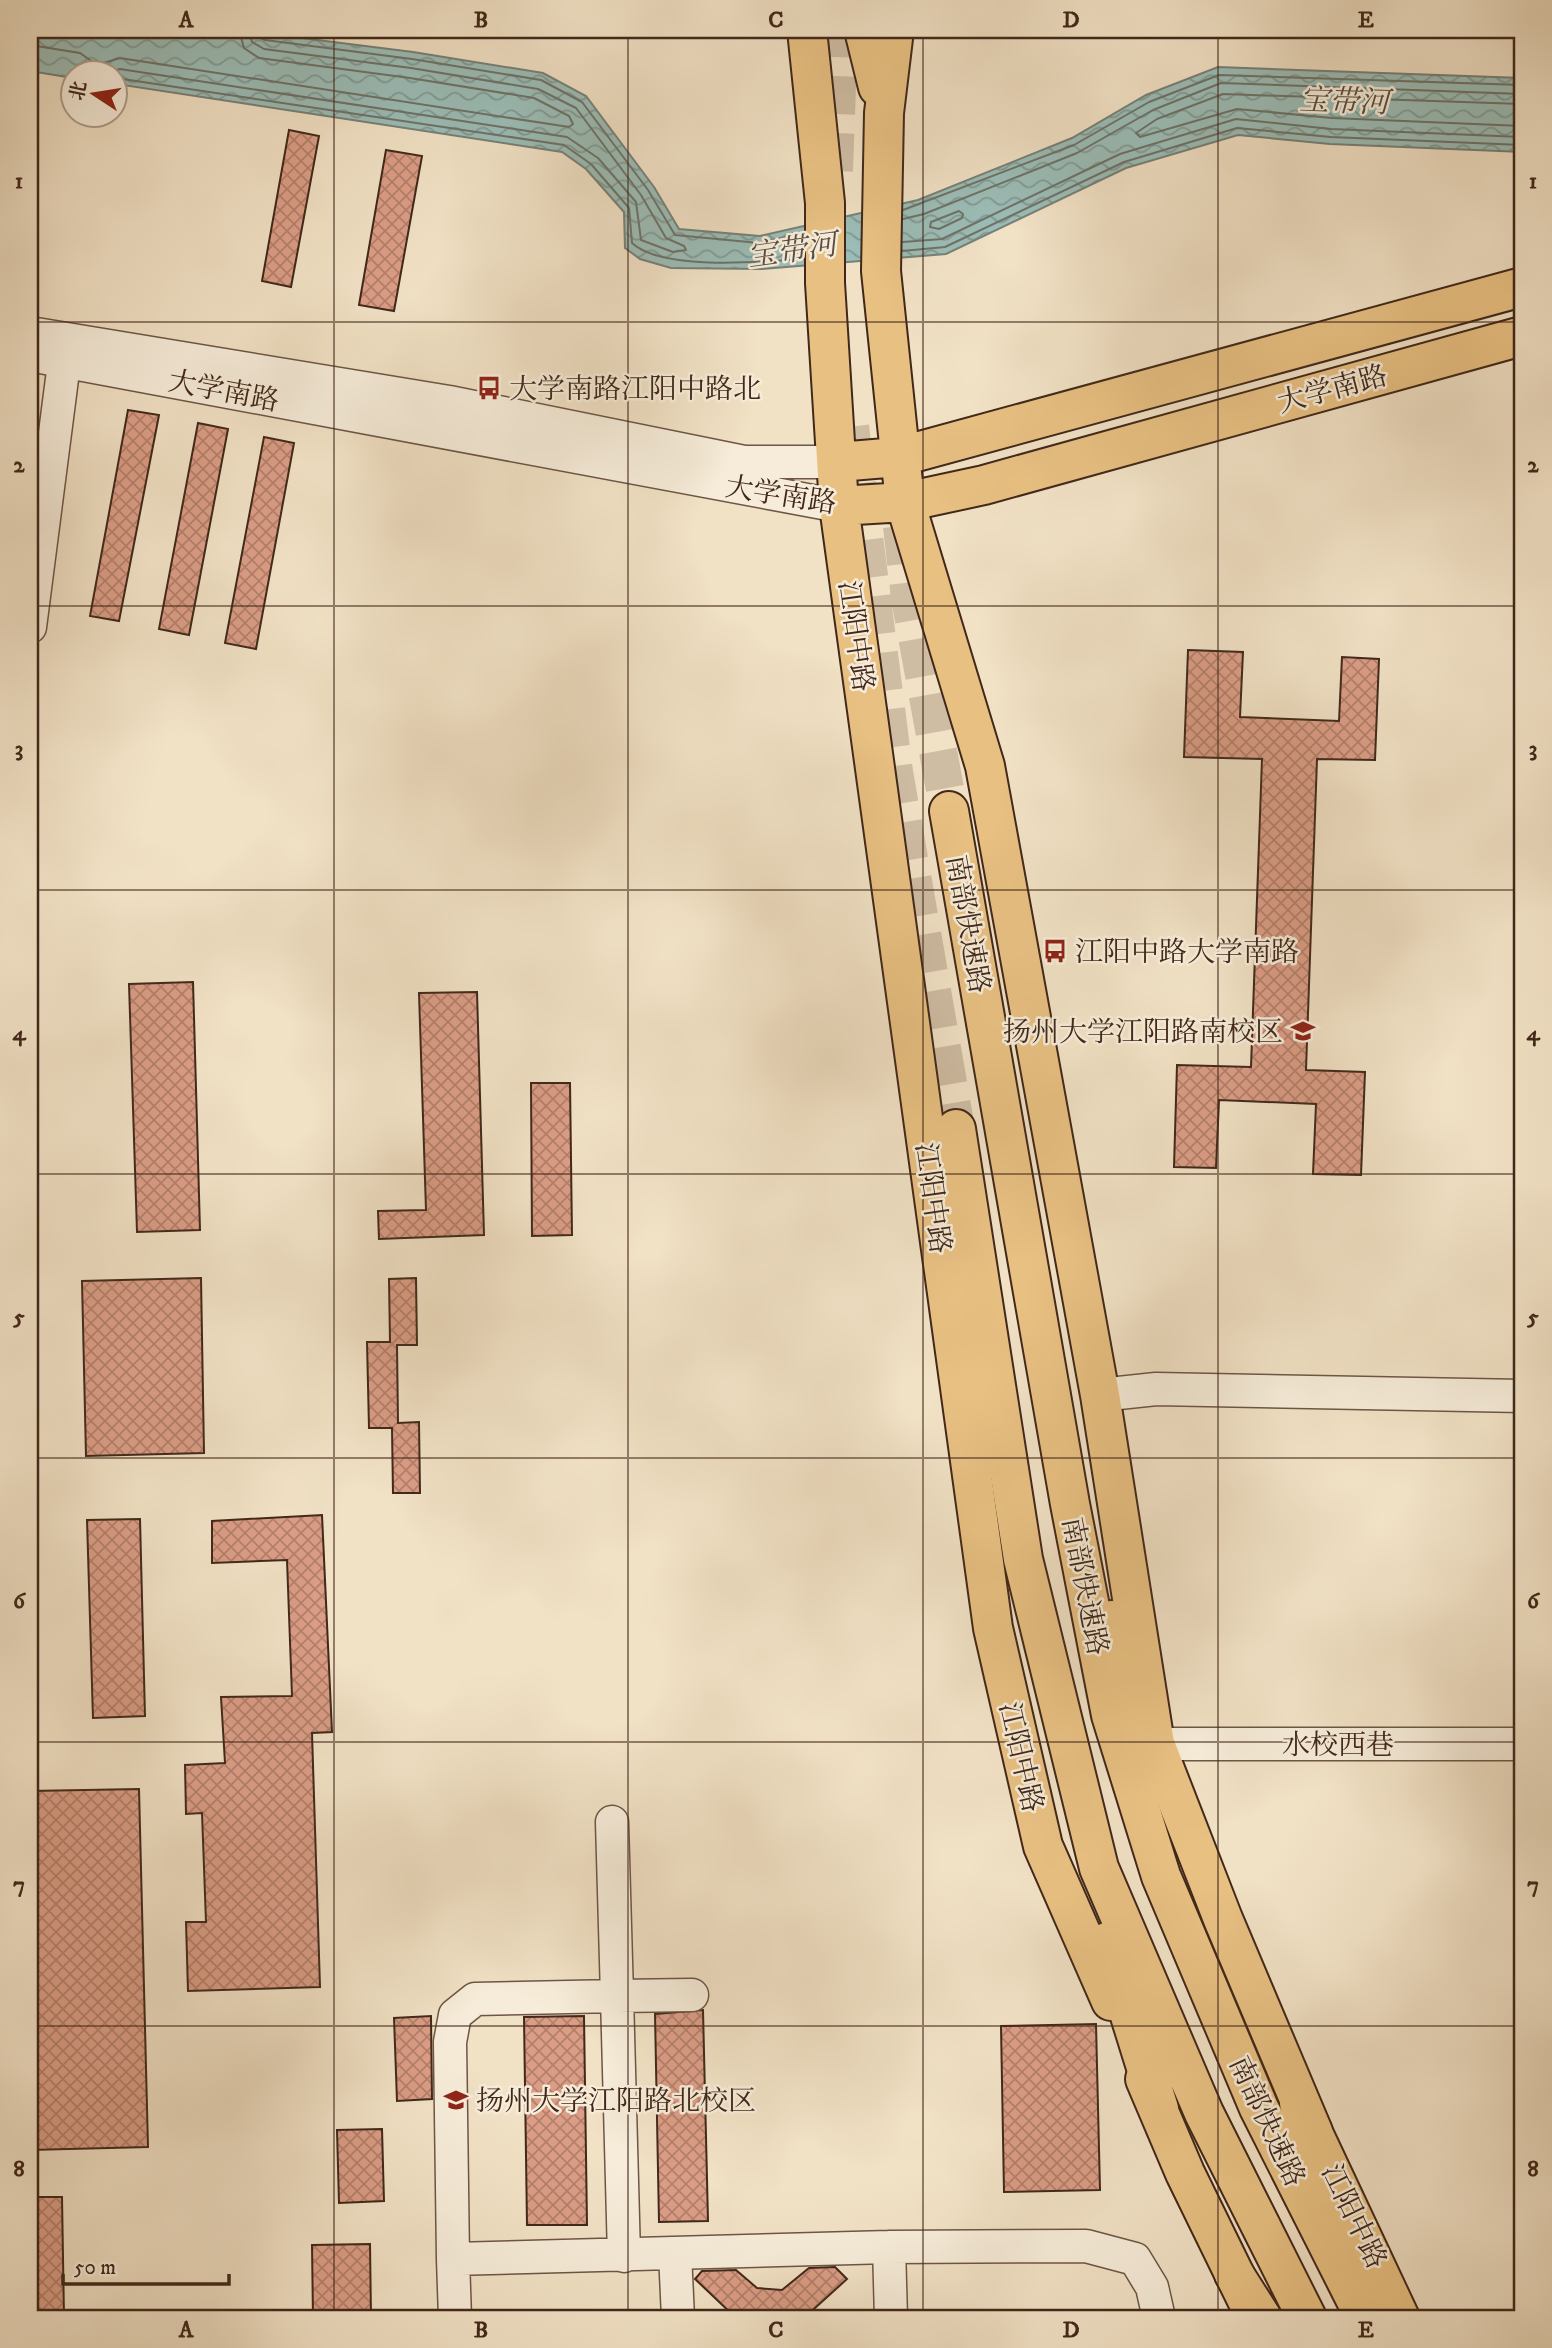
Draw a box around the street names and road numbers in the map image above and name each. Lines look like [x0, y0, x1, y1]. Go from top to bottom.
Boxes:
street label: 大学南路 [1274, 358, 1391, 421]
street label: 大学南路 [165, 364, 282, 419]
street label: 大学南路 [723, 469, 839, 522]
street label: 江阳中路 [830, 578, 881, 694]
street label: 南部快速路 [938, 852, 997, 996]
street label: 江阳中路 [907, 1140, 958, 1256]
street label: 南部快速路 [1054, 1514, 1115, 1658]
street label: 江阳中路 [991, 1699, 1050, 1816]
street label: 水校西巷 [1282, 1728, 1394, 1763]
street label: 南部快速路 [1221, 2051, 1312, 2192]
street label: 江阳中路 [1313, 2159, 1394, 2275]

